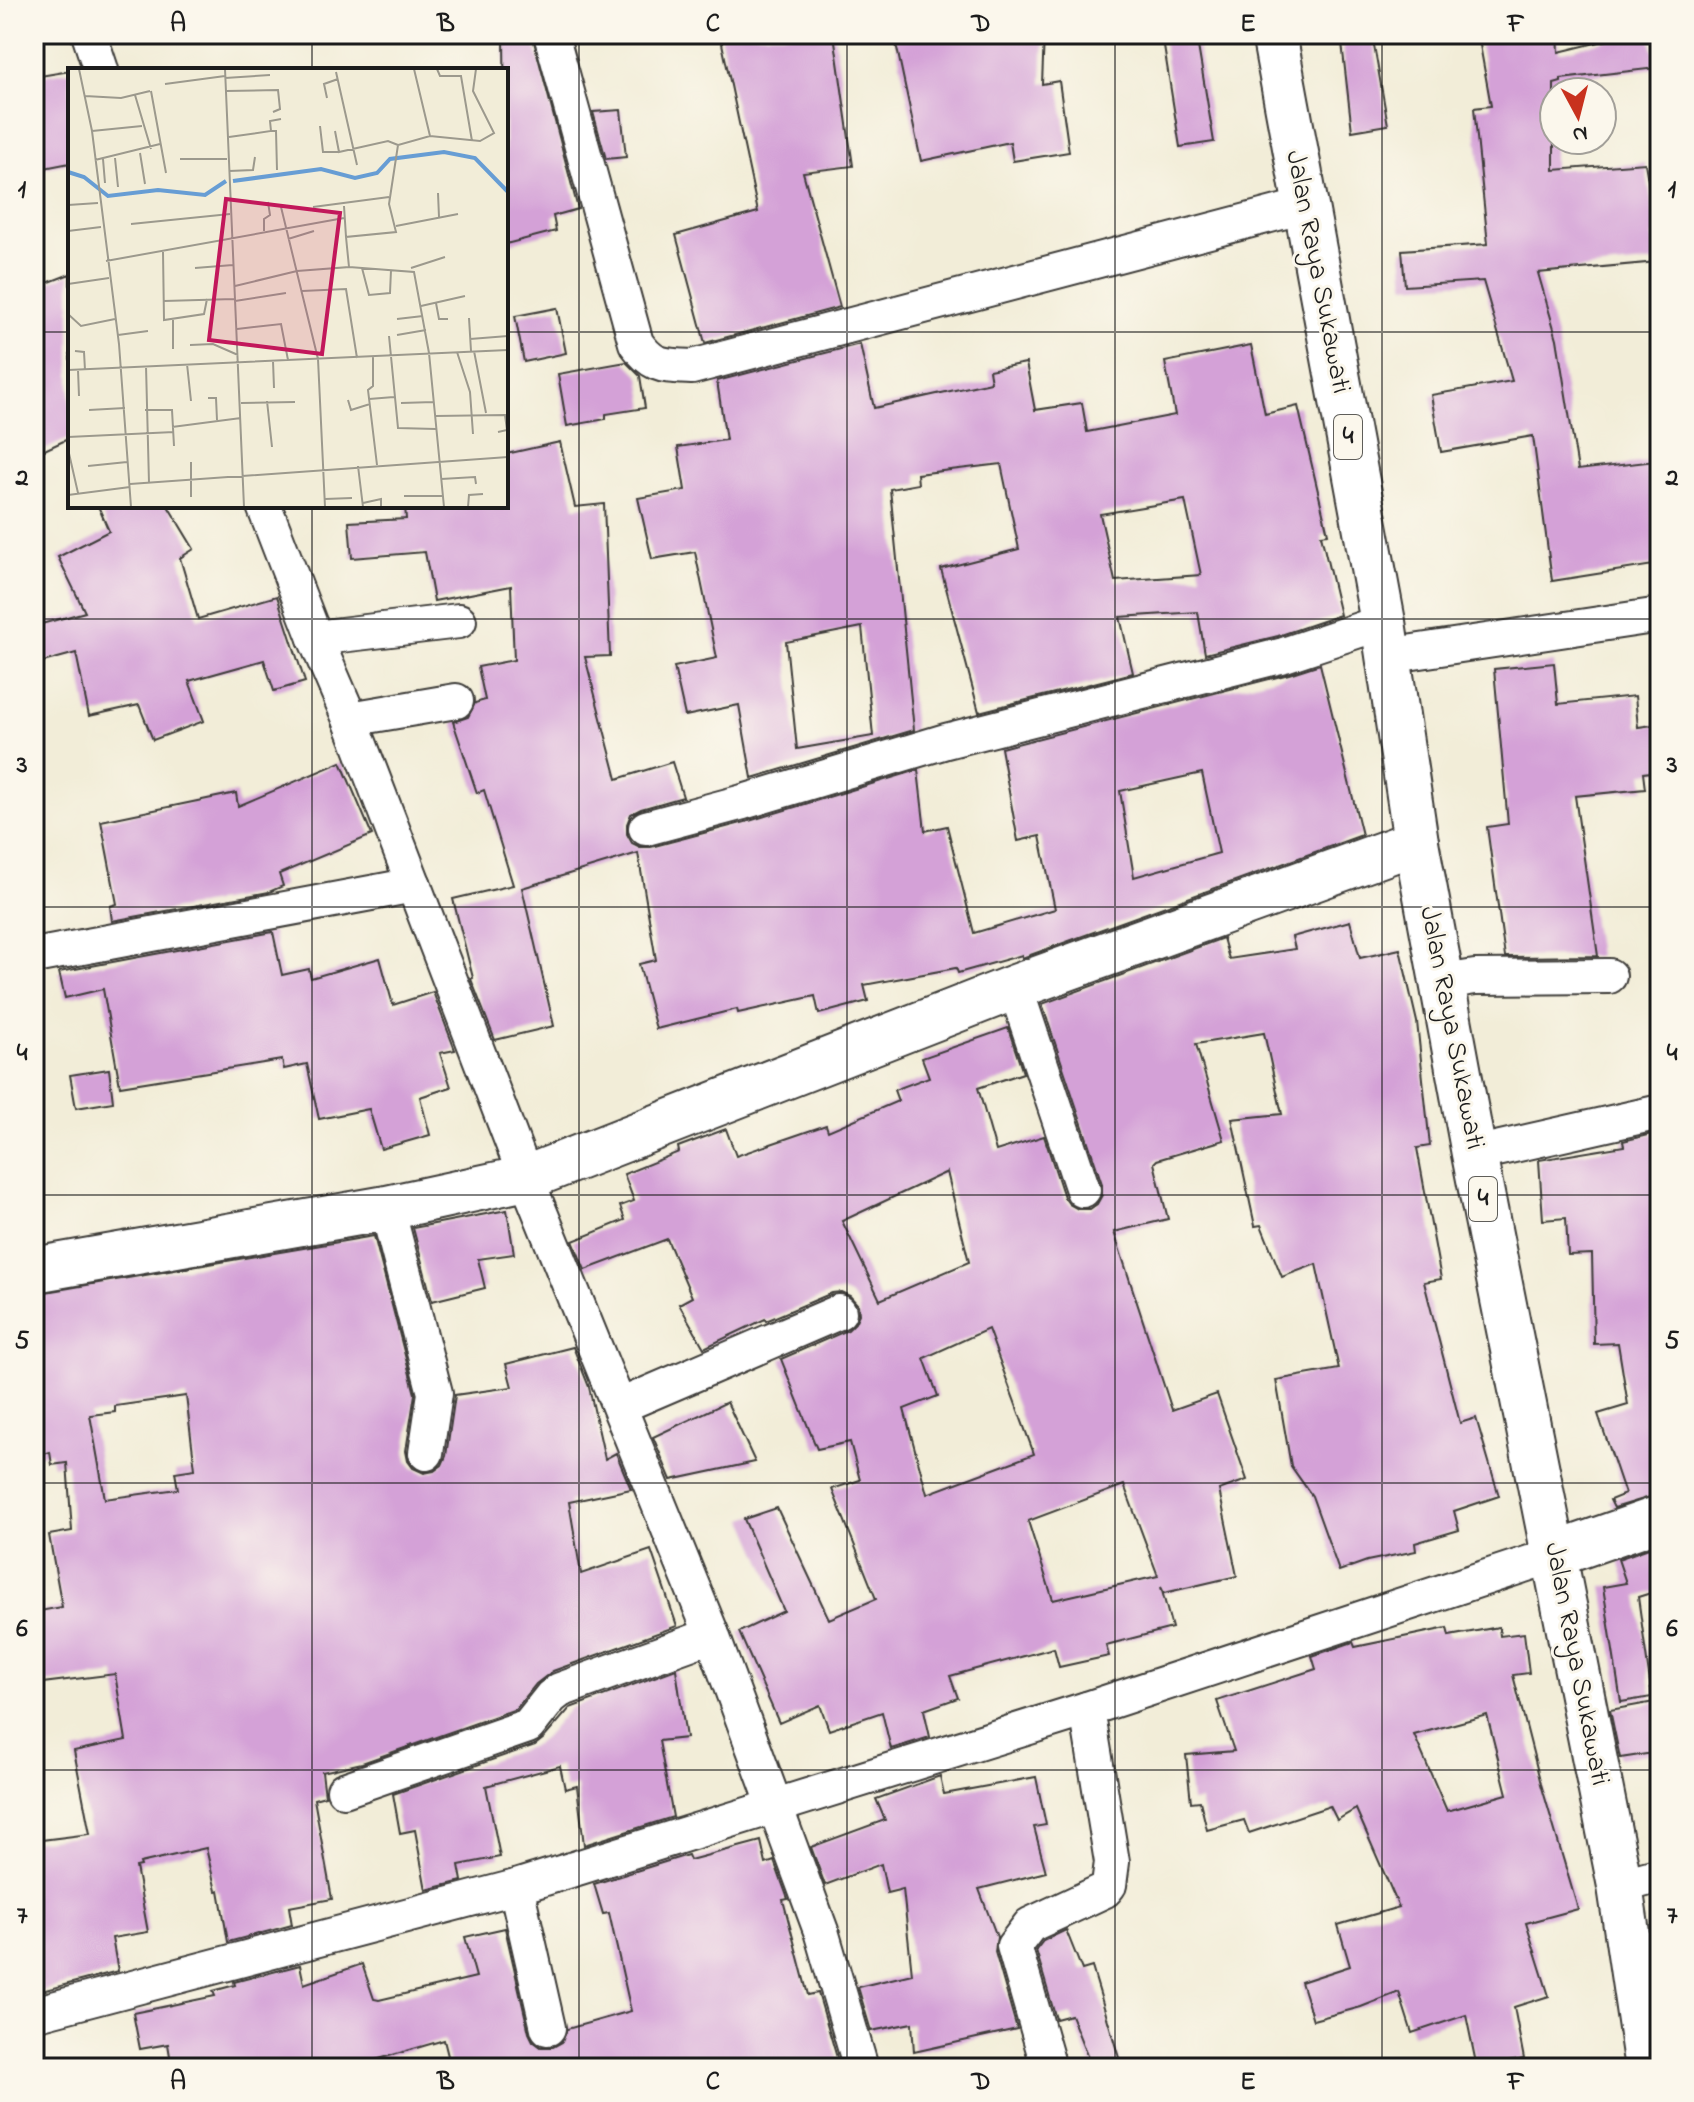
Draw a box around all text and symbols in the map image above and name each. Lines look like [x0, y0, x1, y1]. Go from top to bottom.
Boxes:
text: A [170, 6, 186, 44]
text: B [436, 6, 455, 44]
text: C [706, 6, 720, 44]
text: D [970, 6, 991, 44]
text: E [1240, 6, 1256, 44]
text: F [1506, 6, 1525, 44]
inset map [68, 68, 508, 508]
north arrow [1538, 76, 1618, 156]
text: N [1571, 116, 1589, 150]
street label: Jalan Raya Sukawati [1273, 147, 1361, 397]
text: 1 [18, 172, 27, 210]
text: 1 [1668, 172, 1677, 210]
road number: 4 [1334, 415, 1362, 459]
text: 2 [15, 460, 29, 498]
text: 2 [1665, 460, 1679, 498]
text: 3 [16, 747, 28, 785]
text: 3 [1666, 747, 1678, 785]
street label: Jalan Raya Sukawati [1407, 903, 1495, 1153]
text: 4 [17, 1035, 28, 1073]
text: 4 [1667, 1035, 1678, 1073]
road number: 4 [1469, 1177, 1497, 1221]
text: 5 [15, 1323, 30, 1361]
text: 5 [1665, 1323, 1680, 1361]
street label: Jalan Raya Sukawati [1532, 1539, 1620, 1789]
text: 6 [16, 1611, 28, 1649]
text: 6 [1666, 1611, 1678, 1649]
text: 7 [17, 1898, 28, 1936]
text: 7 [1667, 1898, 1678, 1936]
text: A [170, 2064, 186, 2102]
text: B [436, 2064, 455, 2102]
text: C [706, 2064, 720, 2102]
text: D [970, 2064, 991, 2102]
text: E [1240, 2064, 1256, 2102]
text: F [1506, 2064, 1525, 2102]

